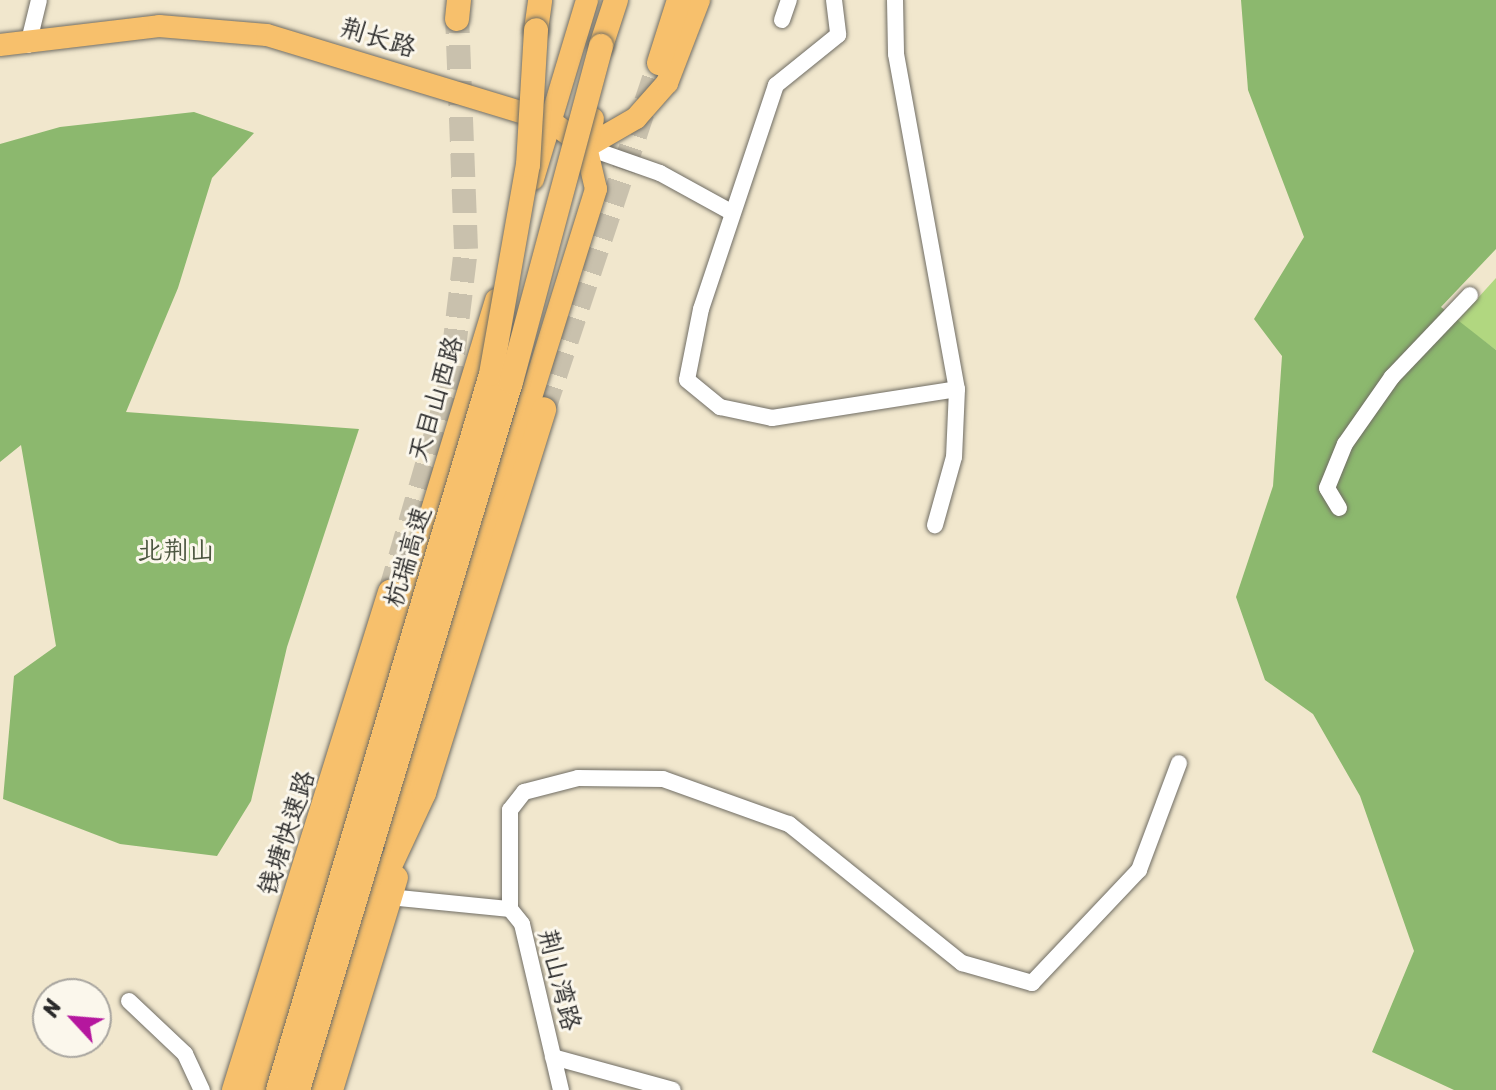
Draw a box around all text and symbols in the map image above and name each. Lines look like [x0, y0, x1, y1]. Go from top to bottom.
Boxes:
street label: 荆长路 [336, 12, 420, 64]
street label: 天目山西路 [402, 332, 470, 466]
street label: 杭瑞高速 [378, 503, 438, 611]
park label: 北荆山 [137, 535, 215, 567]
street label: 钱塘快速路 [252, 766, 322, 900]
street label: 荆山湾路 [531, 926, 587, 1034]
north arrow [32, 978, 112, 1058]
text: N [31, 993, 73, 1024]

